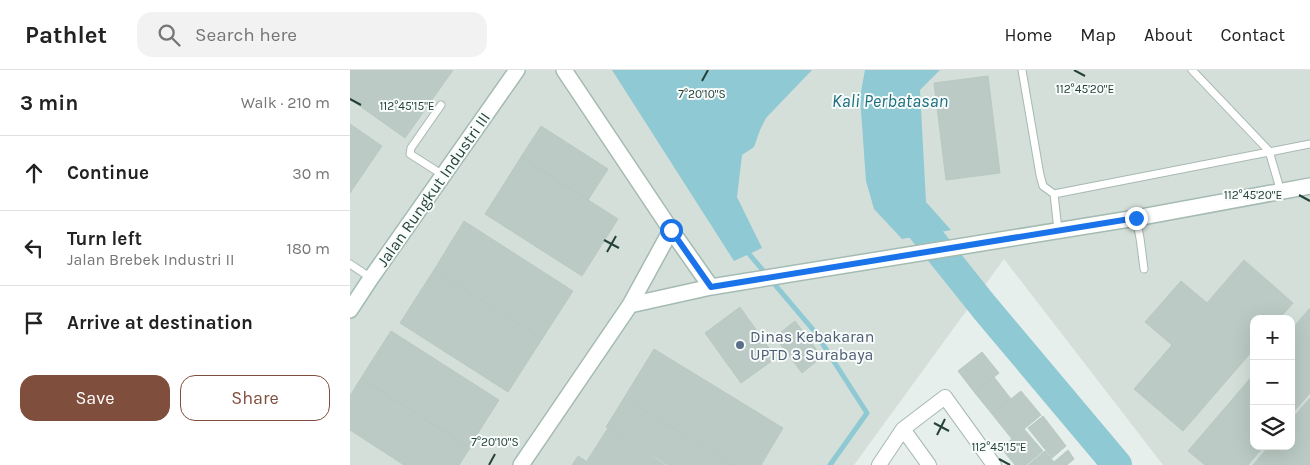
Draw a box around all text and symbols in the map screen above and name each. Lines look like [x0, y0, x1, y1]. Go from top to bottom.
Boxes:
search box [137, 12, 487, 57]
text: Pathlet [25, 21, 107, 49]
icon: search [155, 21, 183, 49]
text: Search here [195, 24, 297, 46]
text: Home [1004, 24, 1052, 46]
text: Map [1080, 24, 1116, 46]
text: About [1144, 24, 1193, 46]
text: Contact [1221, 24, 1285, 46]
text: 112°45'20"E [1056, 82, 1114, 96]
text: 7°20'10"S [678, 87, 726, 101]
water label: Kali Perbatasan [832, 90, 948, 112]
text: 3 min [20, 91, 78, 115]
text: Walk · 210 m [241, 93, 330, 112]
text: 112°45'15"E [379, 99, 435, 113]
street label: Jalan Rungkut Industri III [373, 108, 494, 270]
icon: ahead [20, 159, 48, 187]
text: Continue [67, 162, 149, 184]
text: 30 m [292, 164, 330, 183]
text: 112°45'20"E [1224, 188, 1282, 202]
route end [1125, 207, 1148, 230]
route start [660, 219, 683, 242]
text: Turn left [67, 228, 142, 250]
icon: left [20, 234, 48, 262]
text: 180 m [287, 239, 330, 258]
text: Jalan Brebek Industri II [67, 250, 235, 269]
icon: arrive [20, 309, 48, 337]
text: Arrive at destination [67, 312, 253, 334]
map controls [1250, 315, 1295, 450]
button: + [1250, 315, 1295, 360]
place label: Dinas Kebakaran UPTD 3 Surabaya [750, 327, 874, 364]
marker: Dinas Kebakaran UPTD 3 Surabaya [734, 339, 746, 351]
button: − [1250, 360, 1295, 405]
button: Save [20, 375, 170, 421]
button: Share [180, 375, 330, 421]
button: layers [1250, 405, 1295, 450]
text: 7°20'10"S [471, 435, 519, 449]
text: 112°45'15"E [971, 440, 1027, 454]

